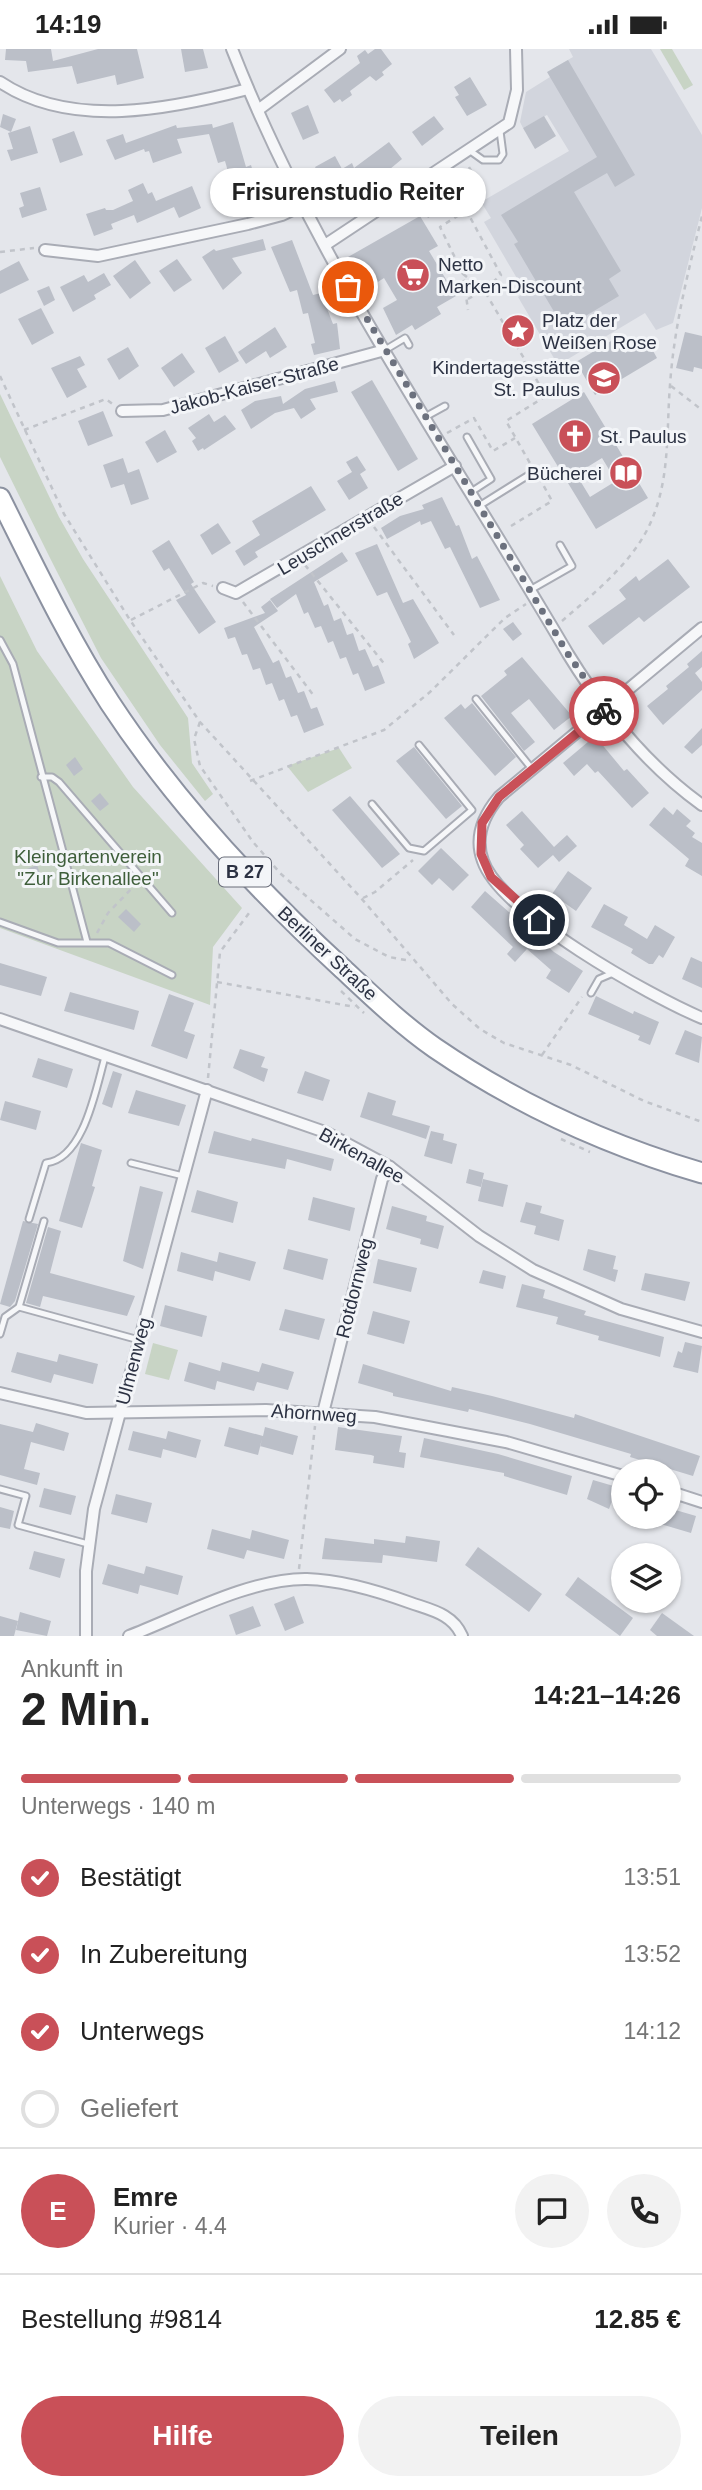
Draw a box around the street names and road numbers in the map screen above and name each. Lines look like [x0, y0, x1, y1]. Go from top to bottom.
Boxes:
street label: Jakob-Kaiser-Straße [167, 353, 341, 418]
street label: Leuschnerstraße [274, 488, 407, 579]
road number: B 27 [219, 857, 271, 887]
street label: Berliner Straße [274, 902, 382, 1005]
street label: Birkenallee [316, 1123, 408, 1187]
street label: Rotdornweg [332, 1236, 377, 1340]
street label: Ulmenweg [112, 1315, 155, 1407]
street label: Ahornweg [271, 1400, 357, 1427]

